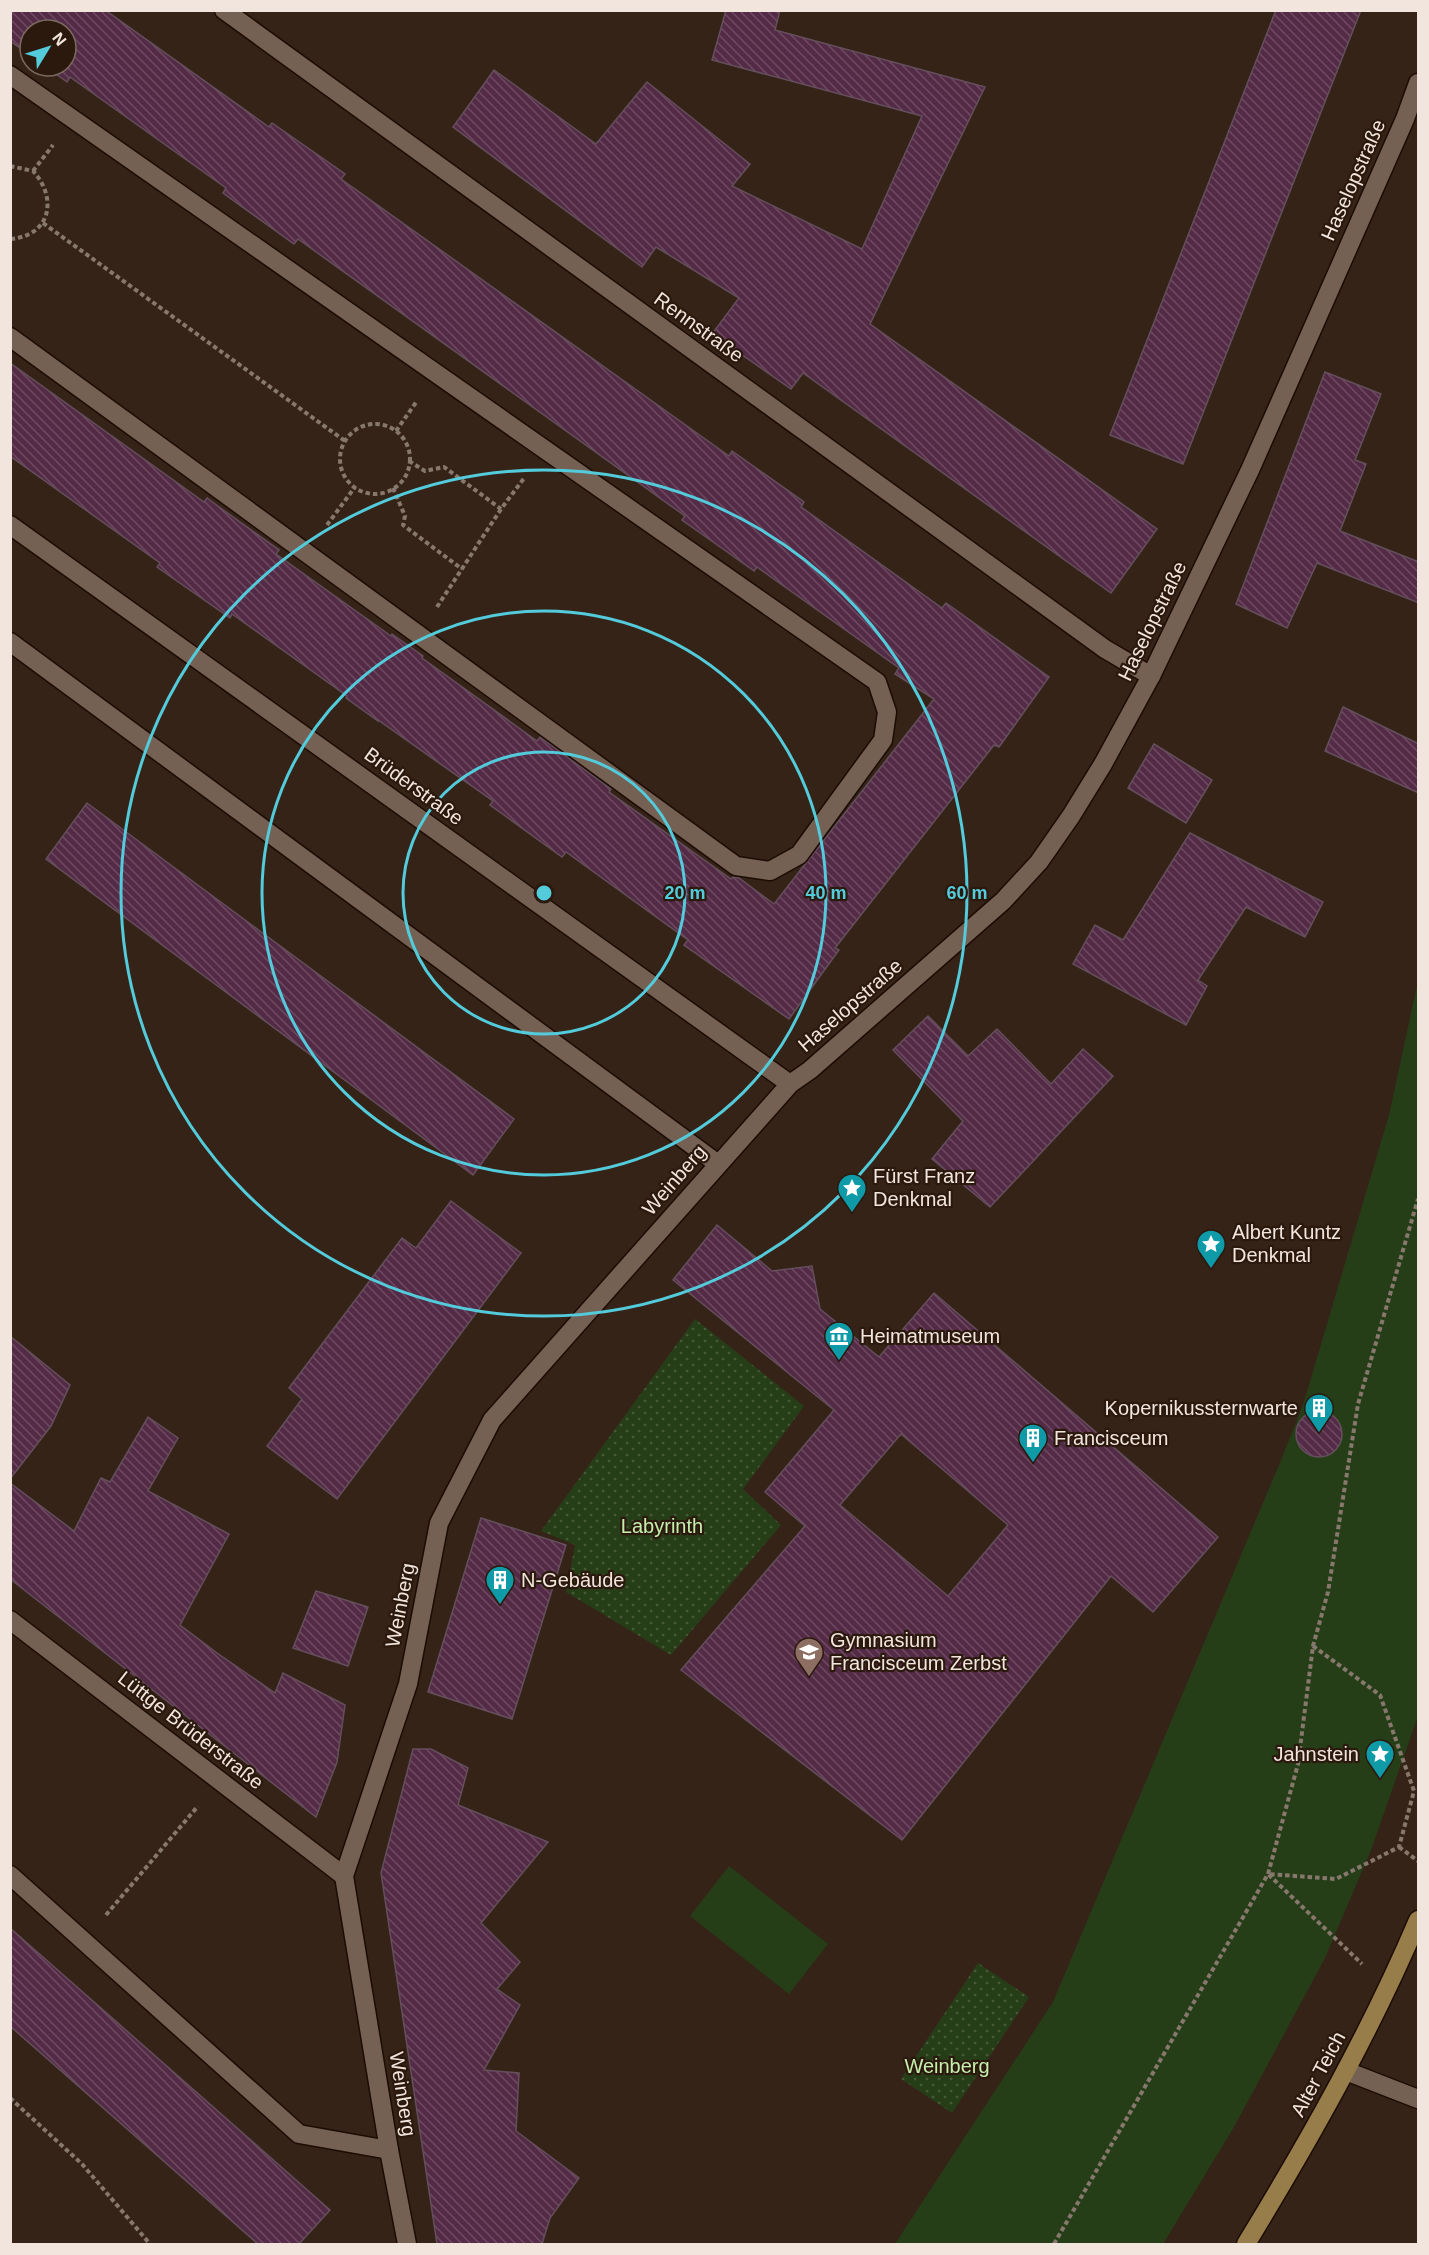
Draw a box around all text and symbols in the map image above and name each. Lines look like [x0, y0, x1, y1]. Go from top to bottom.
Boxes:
north arrow [18, 18, 78, 78]
text: N [49, 29, 70, 49]
street label: Haselopstraße [1317, 116, 1389, 244]
street label: Rennstraße [650, 287, 748, 367]
street label: Haselopstraße [1114, 558, 1190, 684]
street label: Brüderstraße [360, 743, 468, 829]
centre of rings [534, 883, 554, 903]
text: 20 m [664, 883, 706, 903]
text: 40 m [805, 883, 847, 903]
text: 60 m [946, 883, 988, 903]
street label: Haselopstraße [794, 954, 906, 1056]
street label: Weinberg [638, 1141, 710, 1219]
place label: Fürst Franz Denkmal [873, 1165, 975, 1210]
place icon: Fürst Franz Denkmal [836, 1172, 868, 1214]
place label: Albert Kuntz Denkmal [1232, 1221, 1341, 1266]
place icon: Albert Kuntz Denkmal [1195, 1228, 1227, 1270]
museum icon: Heimatmuseum [823, 1320, 855, 1362]
place label: Heimatmuseum [860, 1325, 1000, 1347]
building icon: Kopernikussternwarte [1303, 1392, 1335, 1434]
place label: Kopernikussternwarte [1105, 1397, 1298, 1419]
building icon: Francisceum [1017, 1422, 1049, 1464]
place label: Francisceum [1054, 1427, 1168, 1449]
park label: Labyrinth [621, 1515, 703, 1537]
street label: Weinberg [381, 1561, 419, 1649]
building icon: N-Gebäude [484, 1564, 516, 1606]
place label: N-Gebäude [521, 1569, 624, 1591]
place label: Gymnasium Francisceum Zerbst [830, 1629, 1007, 1674]
school or university icon: Gymnasium Francisceum Zerbst [793, 1636, 825, 1678]
street label: Lüttge Brüderstraße [114, 1667, 268, 1793]
place icon: Jahnstein [1364, 1738, 1396, 1780]
place label: Jahnstein [1273, 1743, 1359, 1765]
street label: Alter Teich [1286, 2028, 1350, 2120]
street label: Weinberg [385, 2050, 421, 2138]
park label: Weinberg [904, 2055, 990, 2077]

